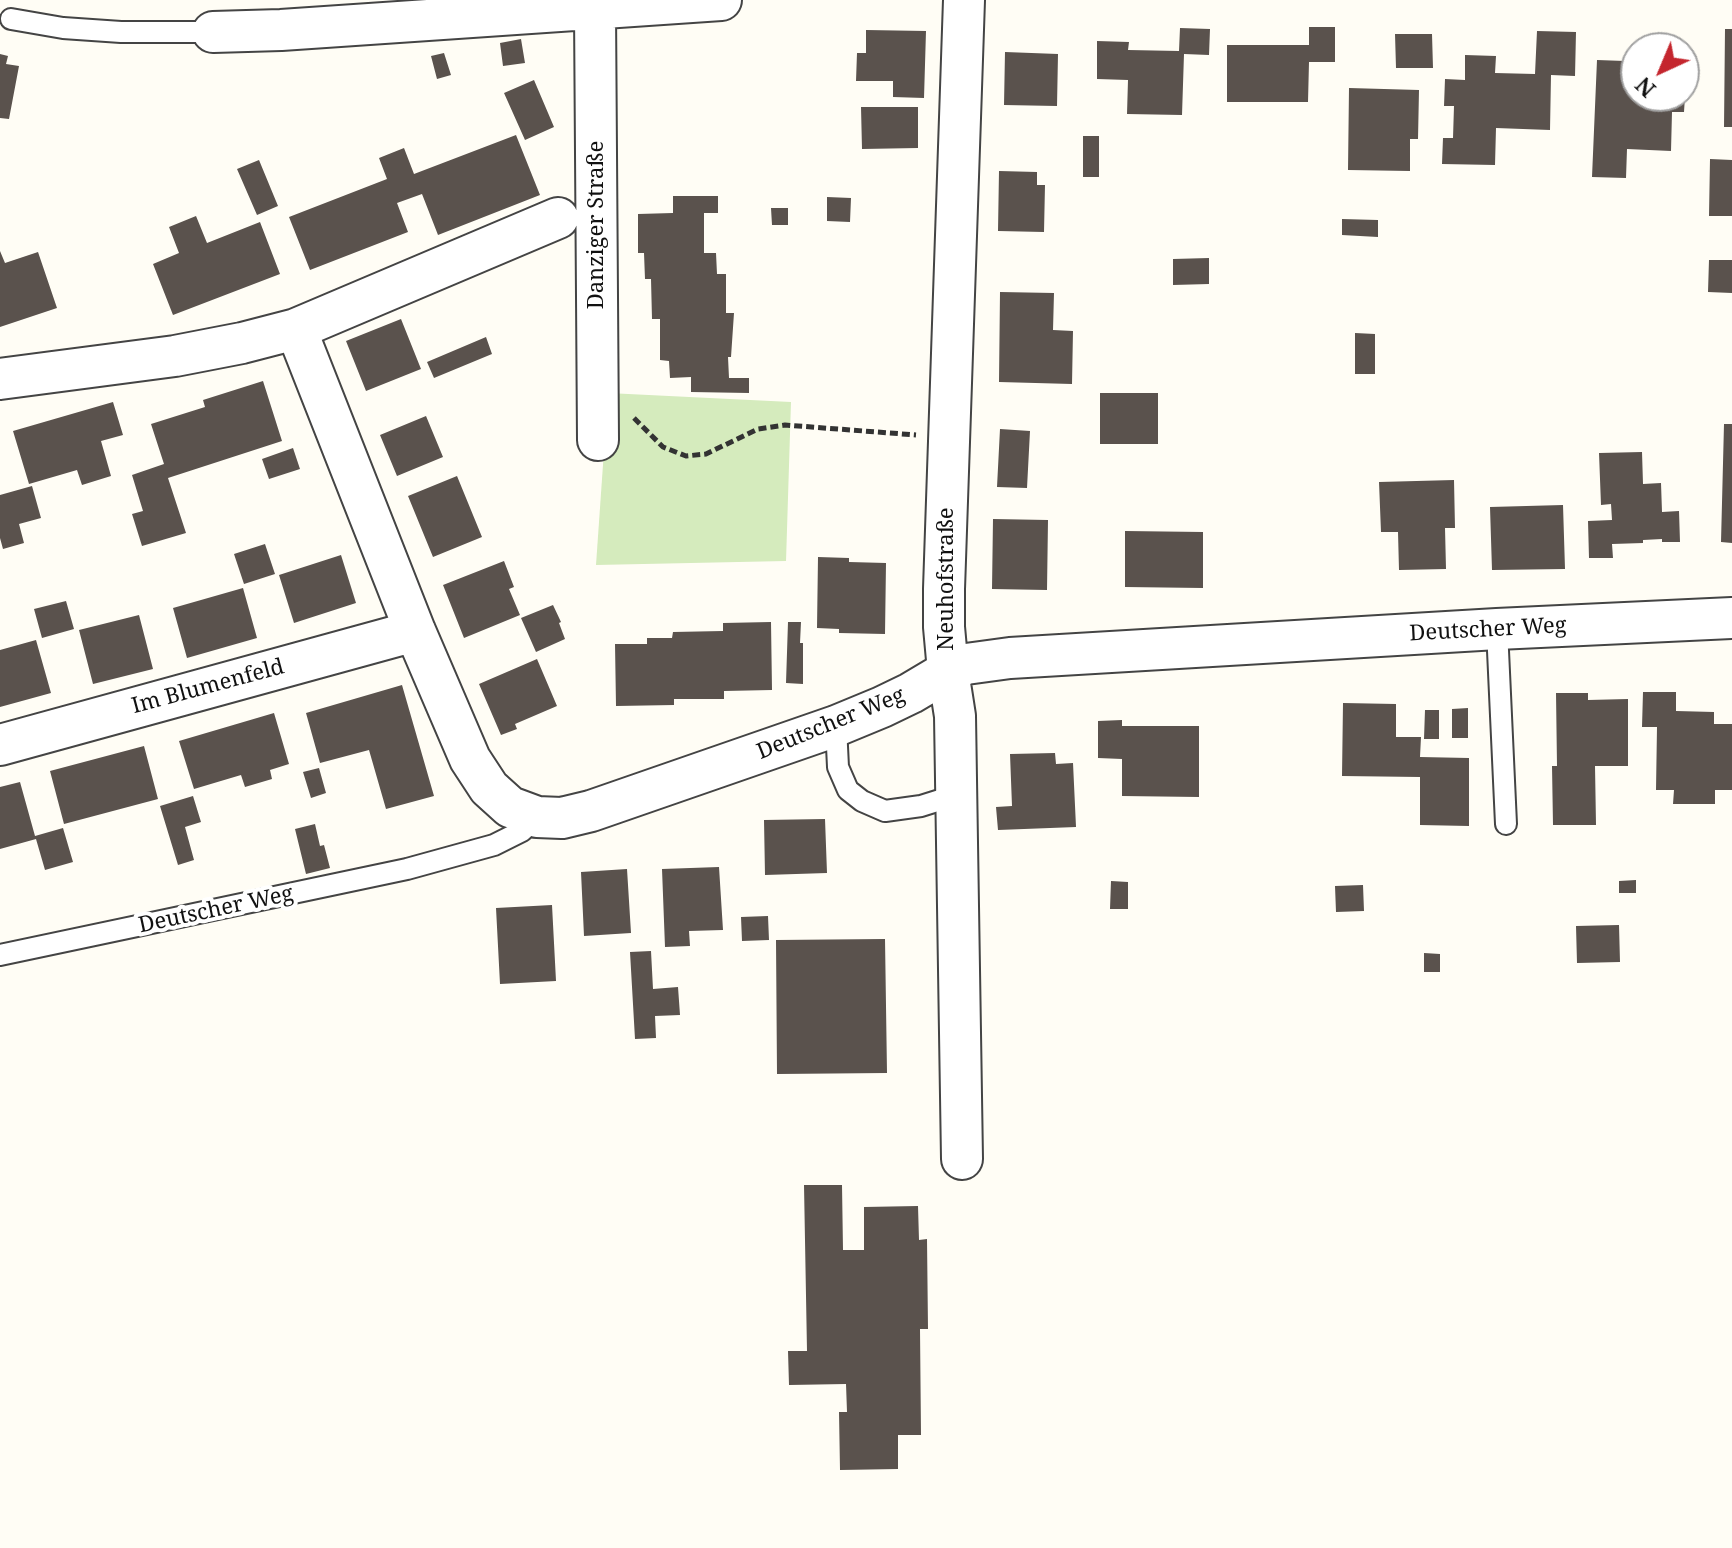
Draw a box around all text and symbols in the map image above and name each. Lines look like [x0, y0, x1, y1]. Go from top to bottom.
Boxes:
north arrow [1620, 32, 1700, 112]
text: N [1628, 71, 1661, 105]
street label: Danziger Straße [584, 141, 610, 309]
street label: Neuhofstraße [934, 507, 960, 651]
street label: Deutscher Weg [1409, 613, 1567, 647]
street label: Im Blumenfeld [129, 654, 287, 720]
street label: Deutscher Weg [753, 682, 909, 766]
street label: Deutscher Weg [136, 881, 296, 939]

